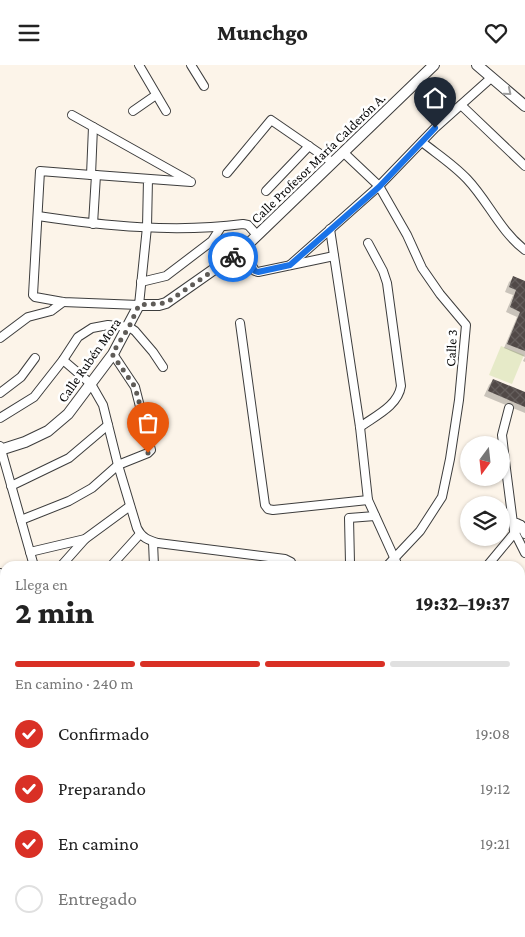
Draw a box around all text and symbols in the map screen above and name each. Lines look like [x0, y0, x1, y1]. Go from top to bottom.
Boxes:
icon: menu [15, 19, 43, 47]
icon: heart [482, 19, 510, 47]
text: Munchgo [217, 20, 308, 45]
pin [414, 77, 456, 128]
icon: home [421, 84, 449, 112]
one-way arrow [502, 86, 511, 95]
street label: Calle Profesor María Calderón A. [248, 90, 388, 226]
courier [208, 232, 258, 282]
icon: bike [219, 243, 247, 271]
street label: Calle Rubén Mora [54, 314, 124, 405]
street label: Calle 3 [442, 329, 460, 367]
pin [127, 402, 169, 453]
icon: bag [134, 409, 162, 437]
north arrow [460, 436, 510, 486]
map controls [460, 436, 510, 546]
button: layers [460, 496, 510, 546]
text: Llega en [15, 576, 68, 593]
text: 19:32–19:37 [416, 593, 510, 614]
text: 2 min [15, 594, 94, 630]
text: En camino · 240 m [15, 675, 133, 692]
icon: check [15, 720, 43, 748]
text: Confirmado [58, 723, 149, 744]
text: 19:08 [475, 725, 510, 742]
icon: check [15, 775, 43, 803]
text: Preparando [58, 778, 146, 799]
text: 19:12 [480, 780, 510, 797]
icon: check [15, 830, 43, 858]
text: En camino [58, 833, 139, 854]
text: 19:21 [480, 835, 510, 852]
text: Entregado [58, 888, 137, 909]

